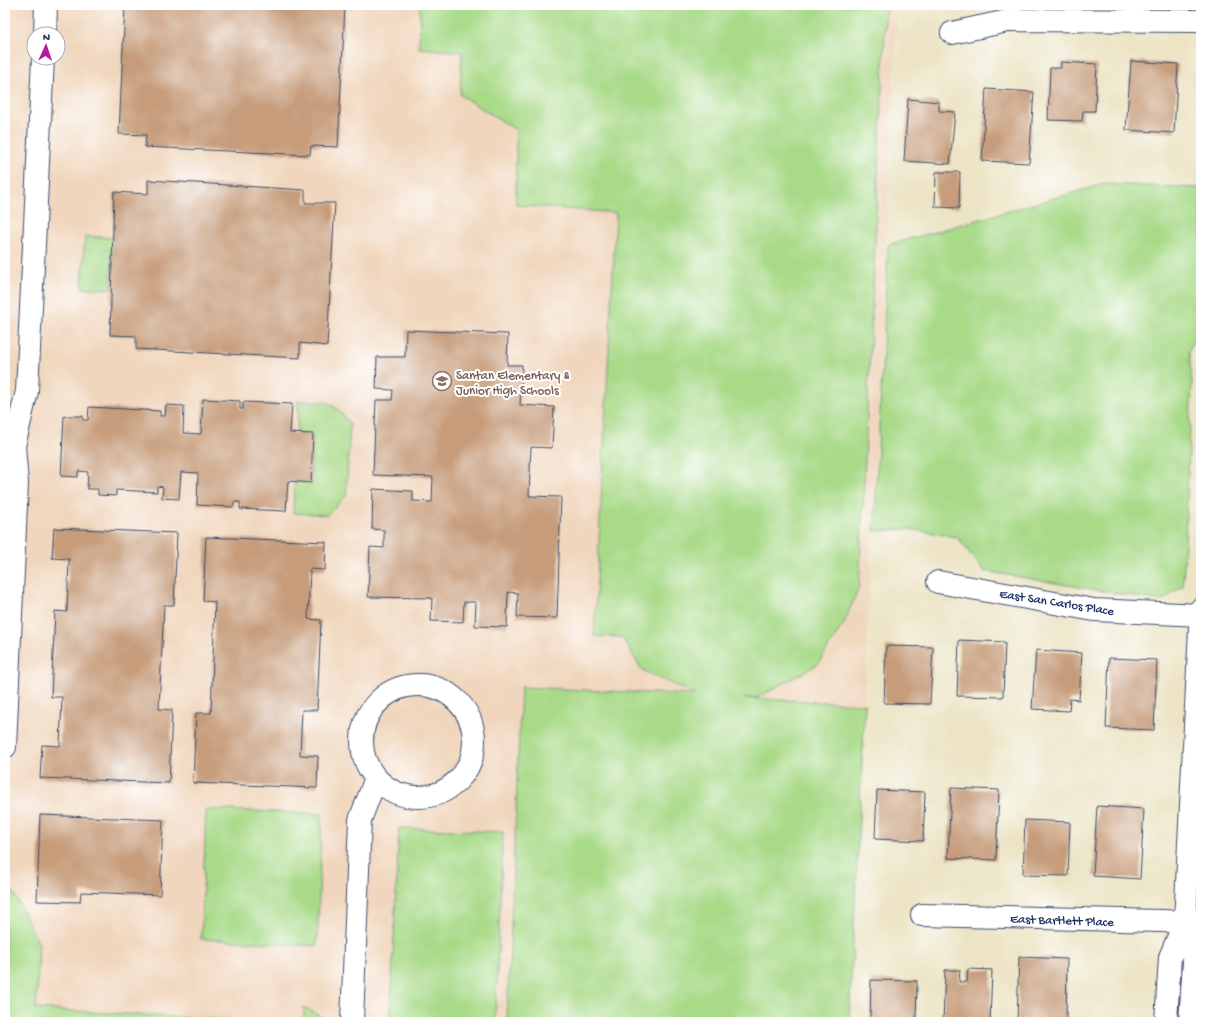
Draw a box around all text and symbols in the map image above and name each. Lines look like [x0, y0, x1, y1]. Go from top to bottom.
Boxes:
north arrow [26, 26, 66, 66]
text: N [43, 32, 50, 44]
place label: Santan Elementary & Junior High Schools [456, 369, 570, 399]
school or university icon: Santan Elementary & Junior High Schools [431, 370, 453, 392]
street label: East San Carlos Place [998, 587, 1115, 620]
street label: East Bartlett Place [1010, 912, 1114, 931]

